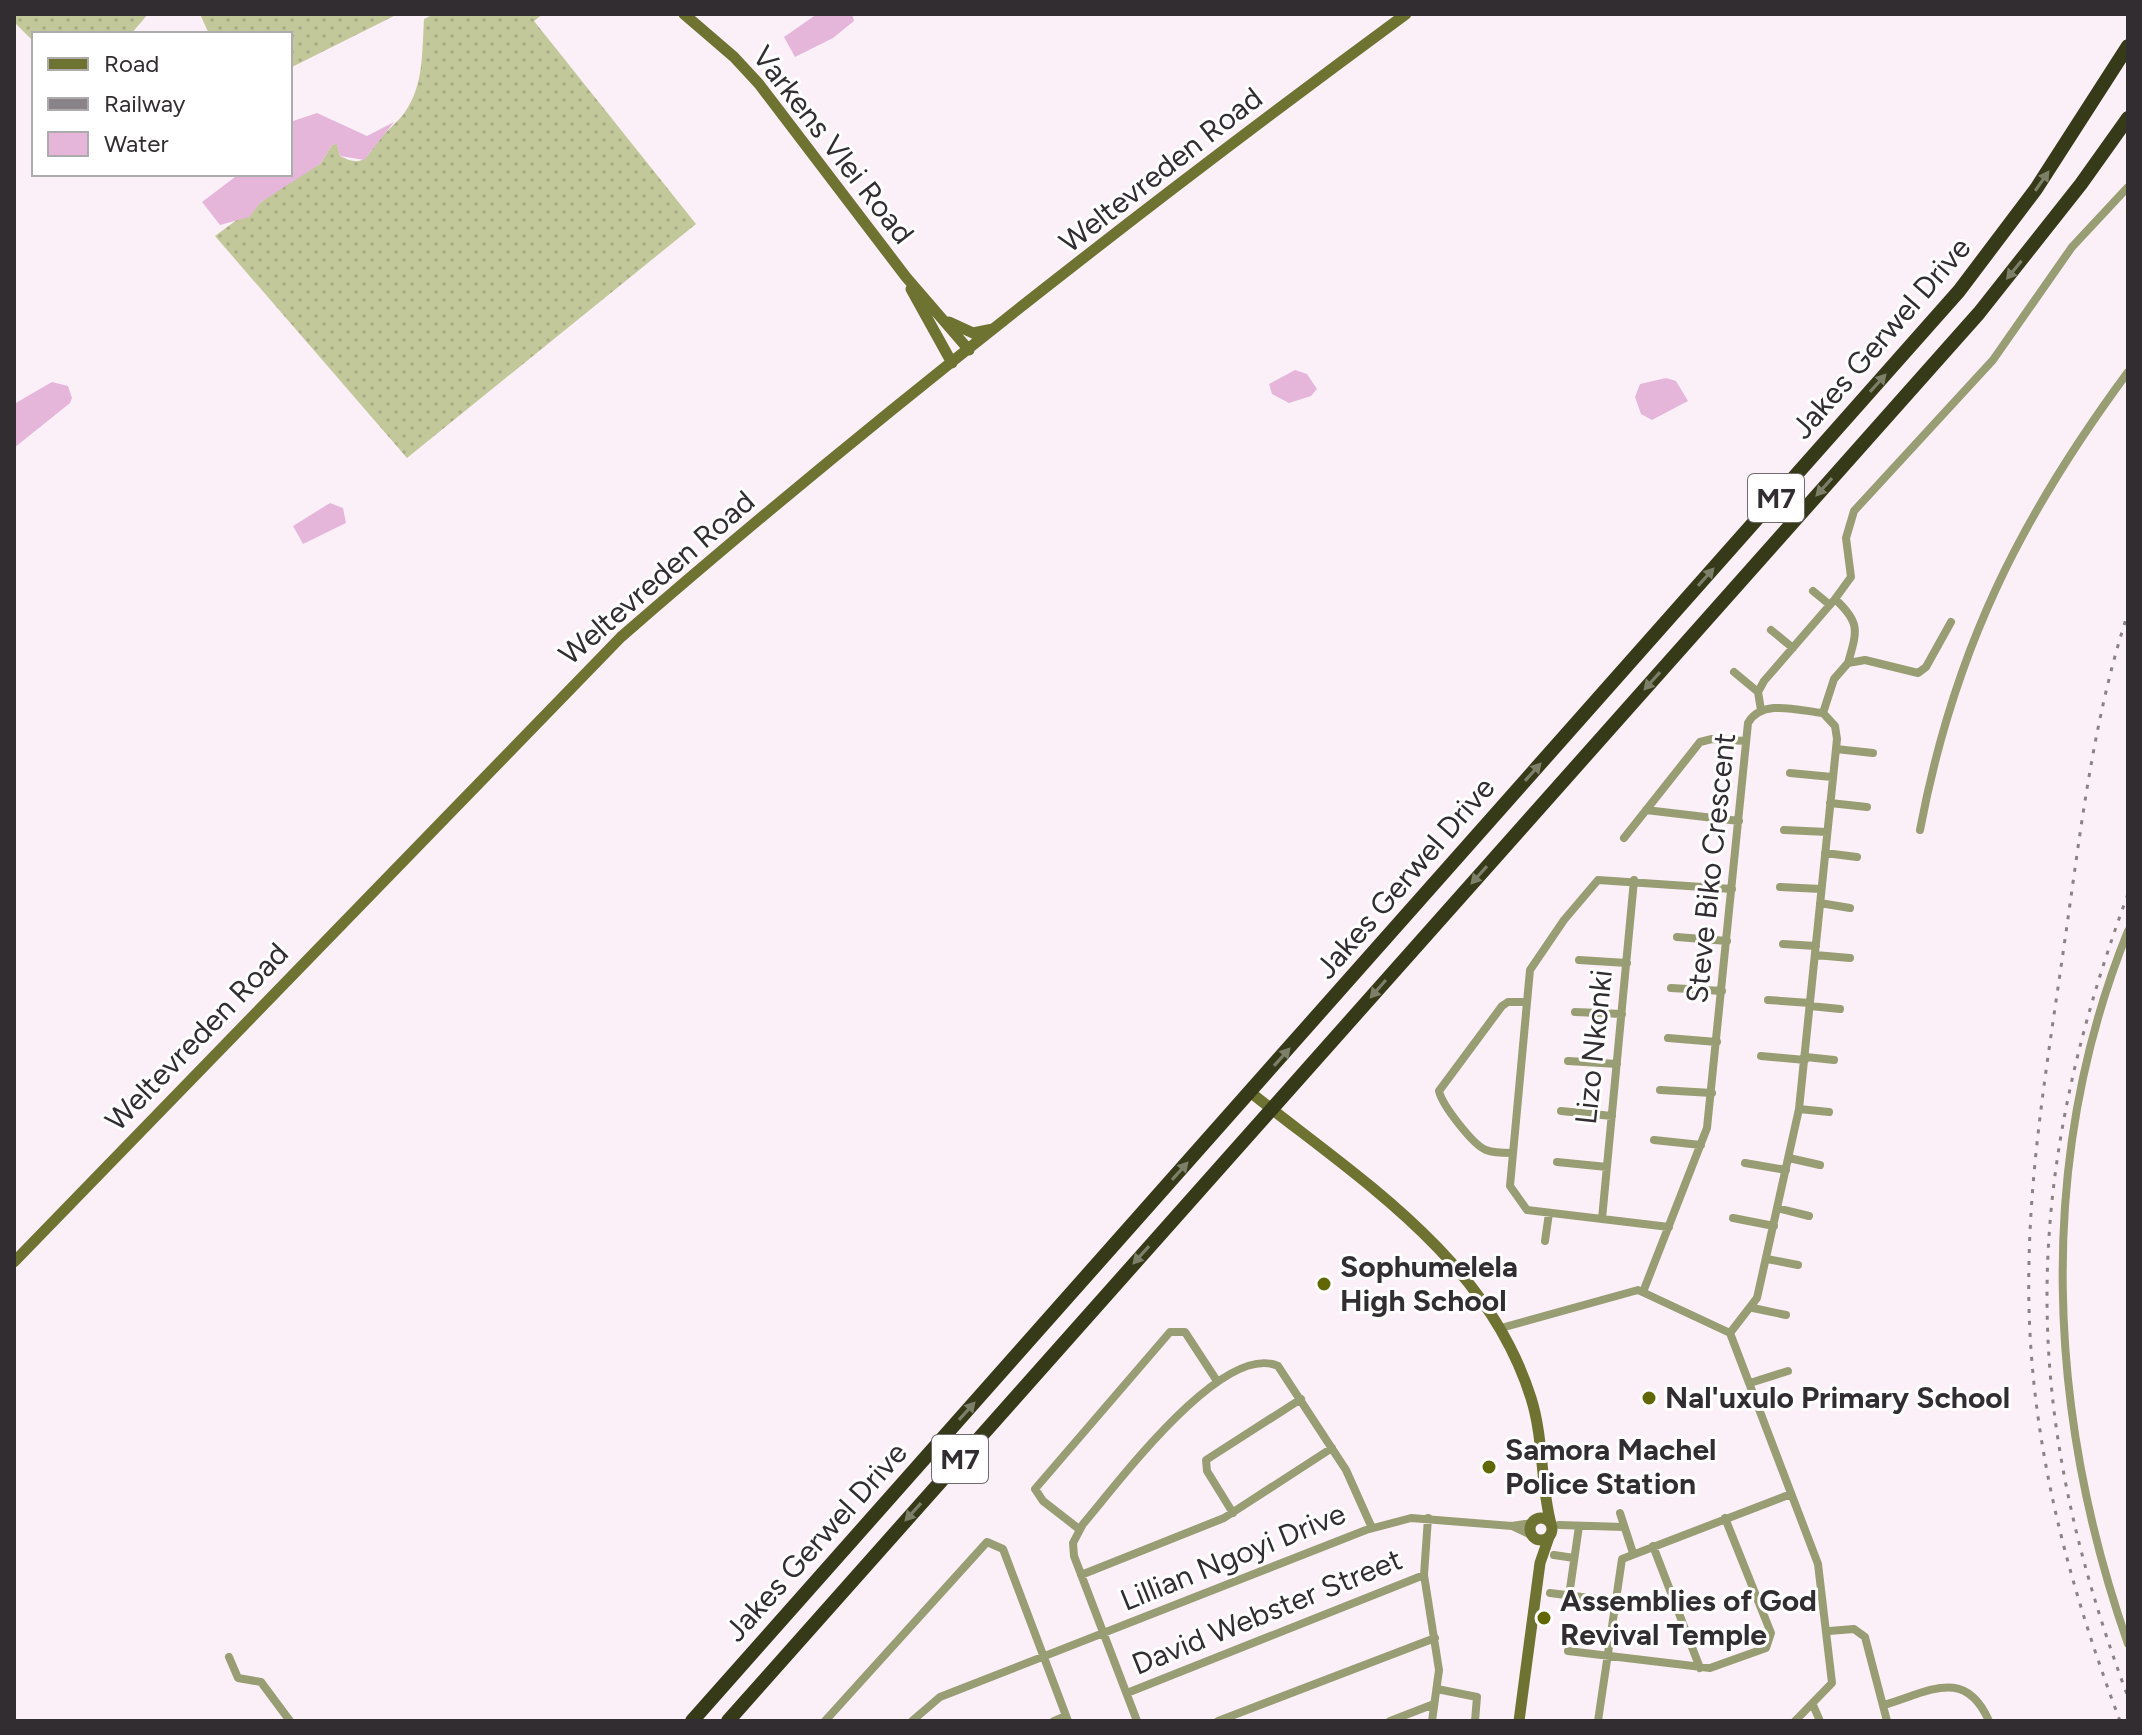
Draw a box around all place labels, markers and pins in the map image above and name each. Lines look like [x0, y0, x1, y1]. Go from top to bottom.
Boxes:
place label: Sophumelela High School [1340, 1248, 1518, 1319]
marker: Sophumelela High School [1315, 1275, 1333, 1293]
place label: Nal'uxulo Primary School [1665, 1379, 2010, 1416]
marker: Nal'uxulo Primary School [1640, 1389, 1658, 1407]
place label: Samora Machel Police Station [1505, 1431, 1716, 1502]
marker: Samora Machel Police Station [1480, 1458, 1498, 1476]
place label: Assemblies of God Revival Temple [1560, 1582, 1817, 1653]
marker: Assemblies of God Revival Temple [1535, 1609, 1553, 1627]

